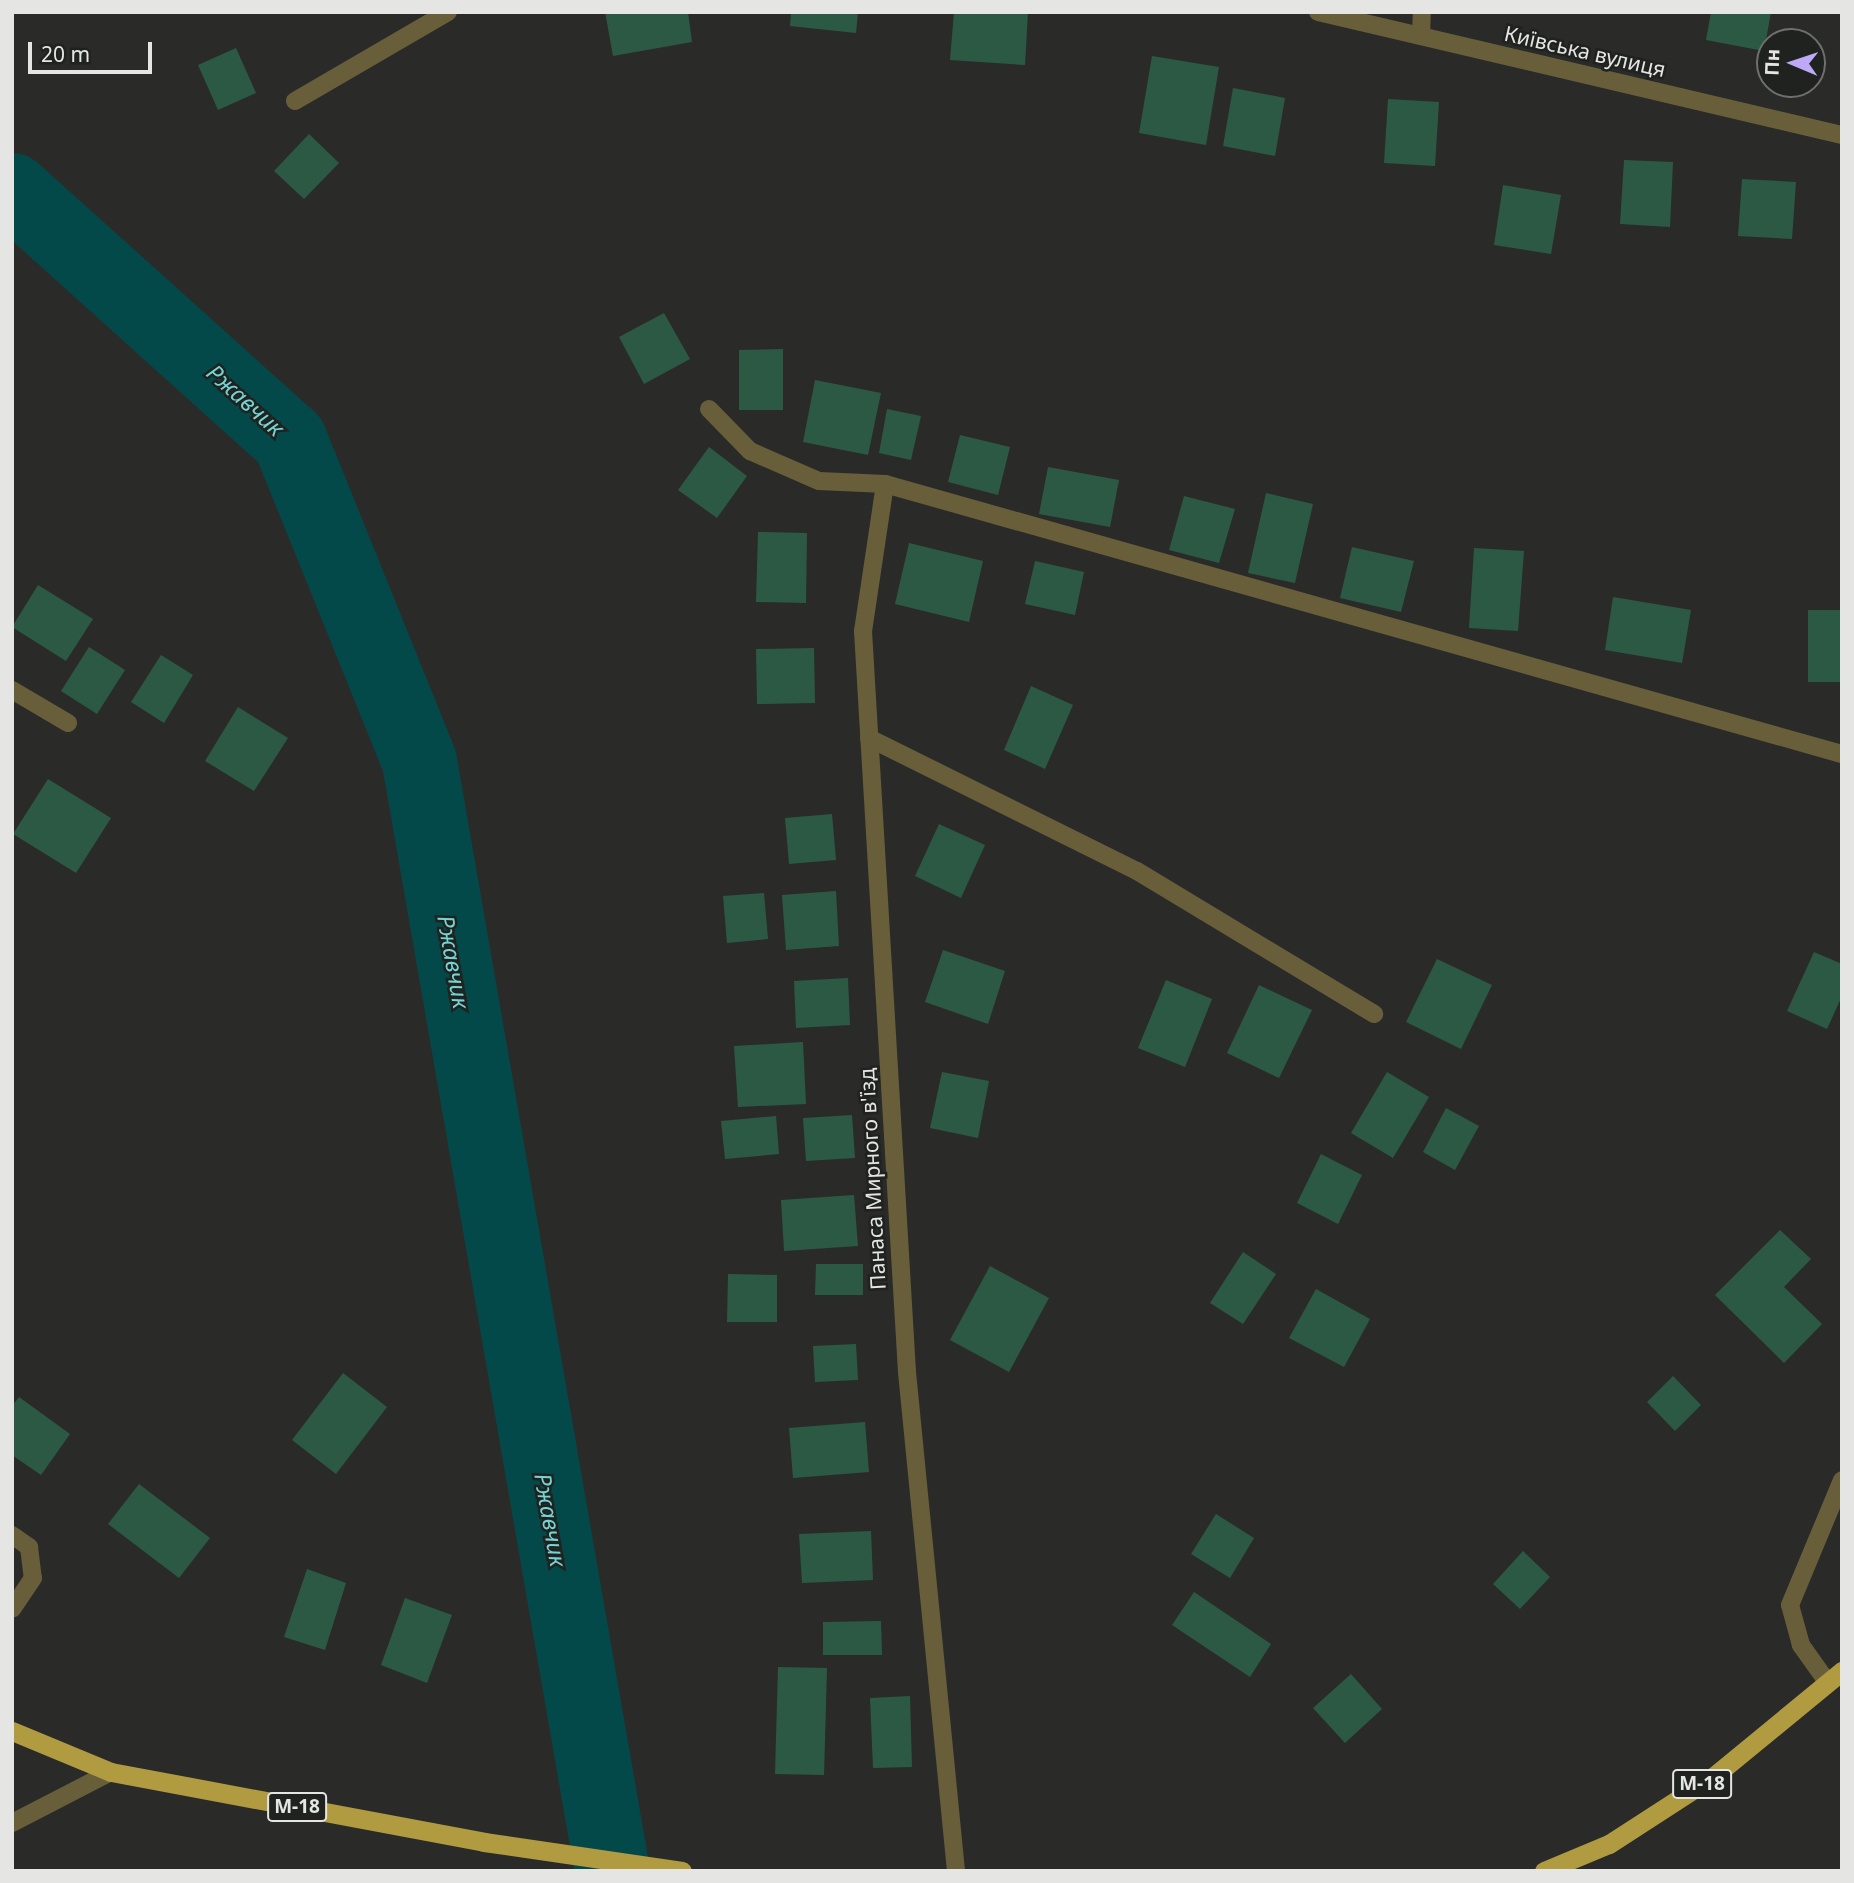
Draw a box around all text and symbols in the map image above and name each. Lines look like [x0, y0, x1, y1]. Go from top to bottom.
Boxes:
street label: Київська вулиця [1502, 20, 1668, 82]
scale bar [32, 28, 156, 72]
north arrow [1756, 28, 1826, 98]
text: 20 m [41, 40, 90, 68]
text: Пн [1759, 48, 1785, 76]
water label: Ржавчик [202, 358, 290, 442]
water label: Ржавчик [432, 913, 476, 1011]
street label: Панаса Мирного в'їзд [854, 1068, 890, 1290]
water label: Ржавчик [529, 1471, 573, 1569]
road number: М-18 [1670, 1768, 1734, 1800]
road number: М-18 [266, 1792, 328, 1823]

